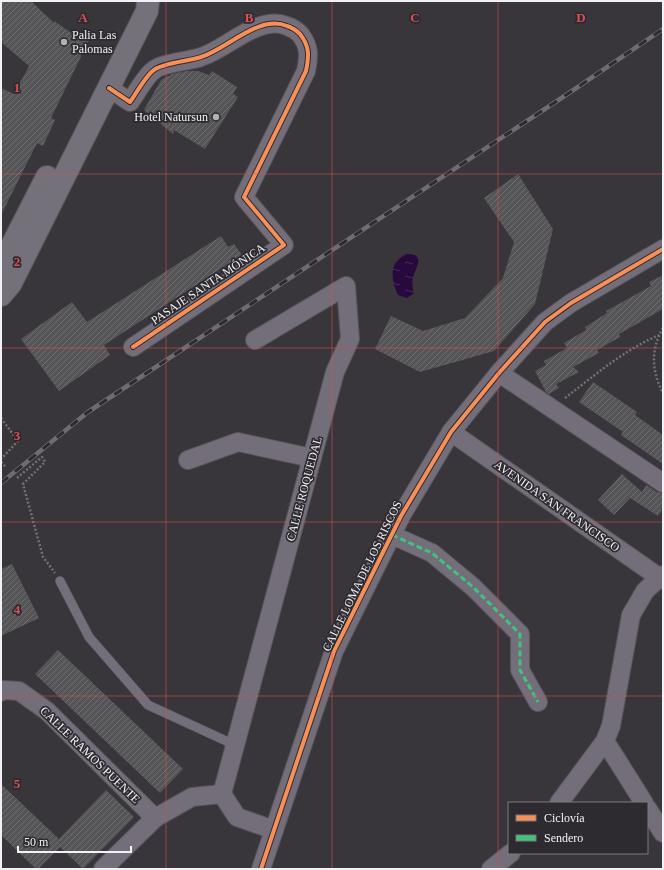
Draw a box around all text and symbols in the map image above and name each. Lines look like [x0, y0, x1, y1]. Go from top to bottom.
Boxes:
text: A [78, 10, 88, 25]
text: B [245, 10, 254, 25]
text: C [410, 10, 420, 25]
text: D [576, 10, 586, 25]
place label: Palia Las Palomas [72, 28, 117, 56]
marker: Palia Las Palomas [59, 37, 69, 47]
text: 1 [14, 80, 20, 95]
place label: Hotel Natursun [134, 110, 208, 124]
marker: Hotel Natursun [211, 112, 221, 122]
street label: PASAJE SANTA MÓNICA [148, 240, 268, 327]
text: 2 [14, 254, 20, 269]
text: 3 [14, 428, 21, 443]
street label: CALLE ROQUEDAL [283, 435, 325, 543]
street label: AVENIDA SAN FRANCISCO [492, 457, 623, 555]
street label: CALLE LOMA DE LOS RISCOS [319, 498, 405, 654]
text: 4 [14, 602, 21, 617]
street label: CALLE RAMOS PUENTE [37, 704, 143, 806]
text: 5 [14, 776, 21, 791]
legend [508, 802, 648, 854]
text: Ciclovía [544, 811, 585, 825]
scale bar [18, 828, 131, 854]
text: Sendero [544, 831, 583, 845]
text: 50 m [24, 835, 49, 849]

